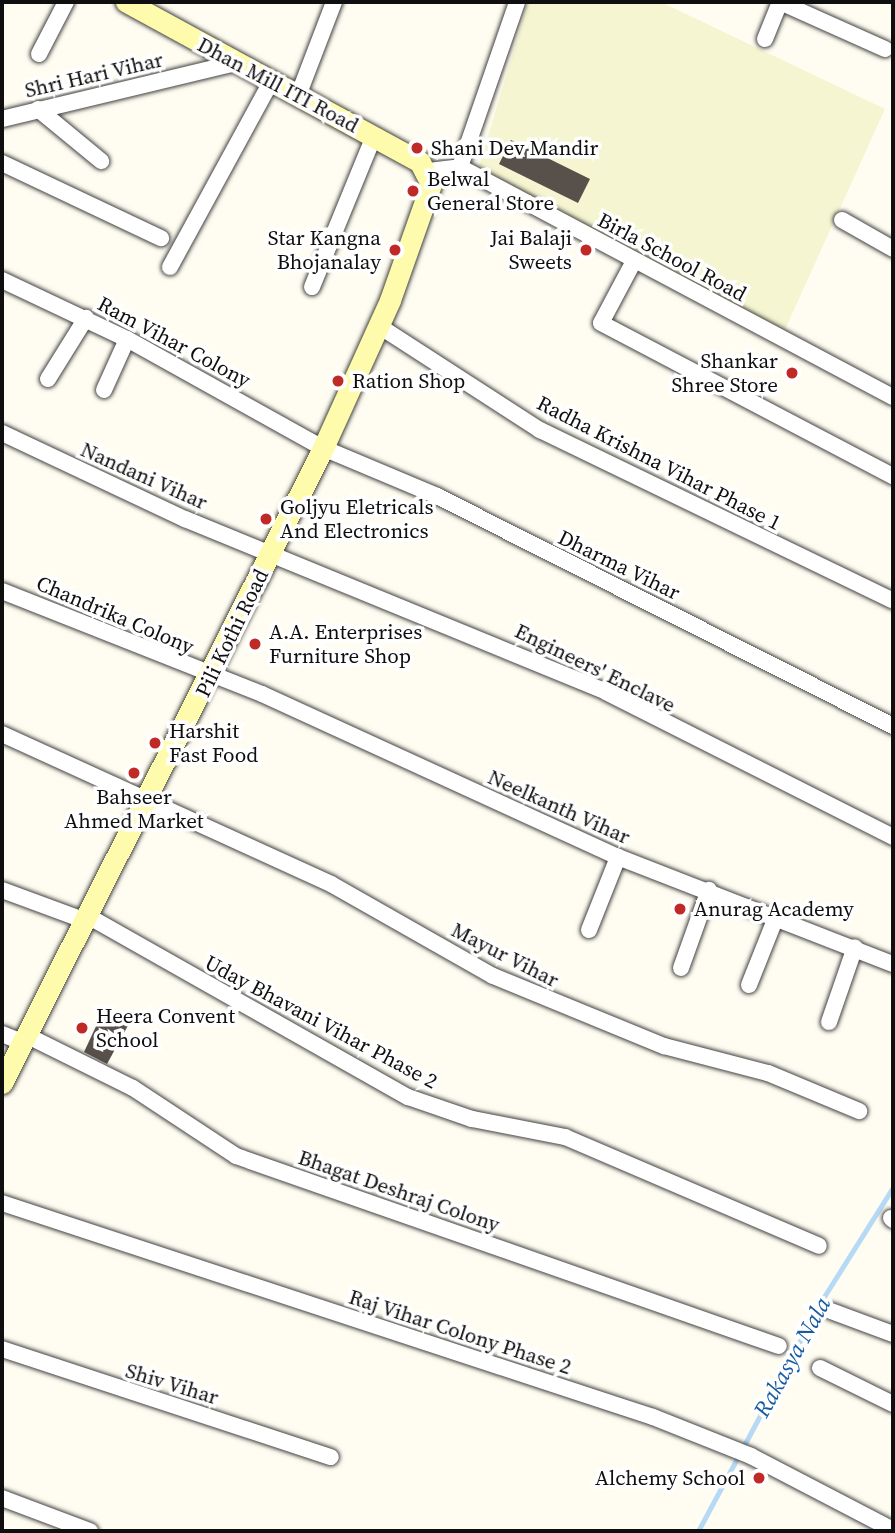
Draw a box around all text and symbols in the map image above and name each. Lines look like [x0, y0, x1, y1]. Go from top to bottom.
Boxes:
street label: Dhan Mill ITI Road [193, 32, 363, 138]
street label: Shri Hari Vihar [22, 47, 166, 103]
place label: Shani Dev Mandir [431, 135, 598, 161]
marker: Shani Dev Mandir [409, 140, 425, 156]
place label: Belwal General Store [427, 166, 554, 216]
marker: Belwal General Store [405, 183, 421, 199]
street label: Birla School Road [593, 207, 751, 307]
place label: Star Kangna Bhojanalay [268, 225, 381, 275]
place label: Jai Balaji Sweets [490, 225, 572, 275]
marker: Star Kangna Bhojanalay [387, 242, 403, 258]
marker: Jai Balaji Sweets [578, 242, 594, 258]
street label: Ram Vihar Colony [93, 291, 255, 393]
place label: Shankar Shree Store [672, 348, 778, 398]
marker: Shankar Shree Store [784, 365, 800, 381]
place label: Ration Shop [352, 368, 465, 394]
marker: Ration Shop [330, 373, 346, 389]
street label: Radha Krishna Vihar Phase 1 [532, 390, 786, 536]
street label: Nandani Vihar [77, 437, 211, 515]
place label: Goljyu Eletricals And Electronics [280, 494, 434, 544]
marker: Goljyu Eletricals And Electronics [258, 511, 274, 527]
street label: Dharma Vihar [554, 524, 684, 606]
street label: Pili Kothi Road [190, 565, 274, 701]
street label: Chandrika Colony [33, 570, 197, 660]
street label: Engineers' Enclave [511, 618, 679, 718]
place label: A.A. Enterprises Furniture Shop [269, 619, 422, 669]
marker: A.A. Enterprises Furniture Shop [247, 636, 263, 652]
place label: Harshit Fast Food [169, 718, 258, 768]
marker: Harshit Fast Food [147, 735, 163, 751]
street label: Neelkanth Vihar [484, 764, 634, 850]
marker: Bahseer Ahmed Market [126, 765, 142, 781]
place label: Bahseer Ahmed Market [64, 784, 204, 834]
place label: Anurag Academy [694, 896, 854, 922]
marker: Anurag Academy [672, 901, 688, 917]
street label: Mayur Vihar [447, 917, 563, 993]
street label: Uday Bhavani Vihar Phase 2 [200, 950, 442, 1094]
place label: Heera Convent School [96, 1003, 235, 1053]
marker: Heera Convent School [74, 1020, 90, 1036]
street label: Bhagat Deshraj Colony [295, 1145, 503, 1237]
street label: Raj Vihar Colony Phase 2 [345, 1284, 575, 1380]
water label: Rakasya Nala [748, 1292, 836, 1422]
street label: Shiv Vihar [122, 1358, 222, 1410]
place label: Alchemy School [595, 1465, 745, 1491]
marker: Alchemy School [751, 1470, 767, 1486]

